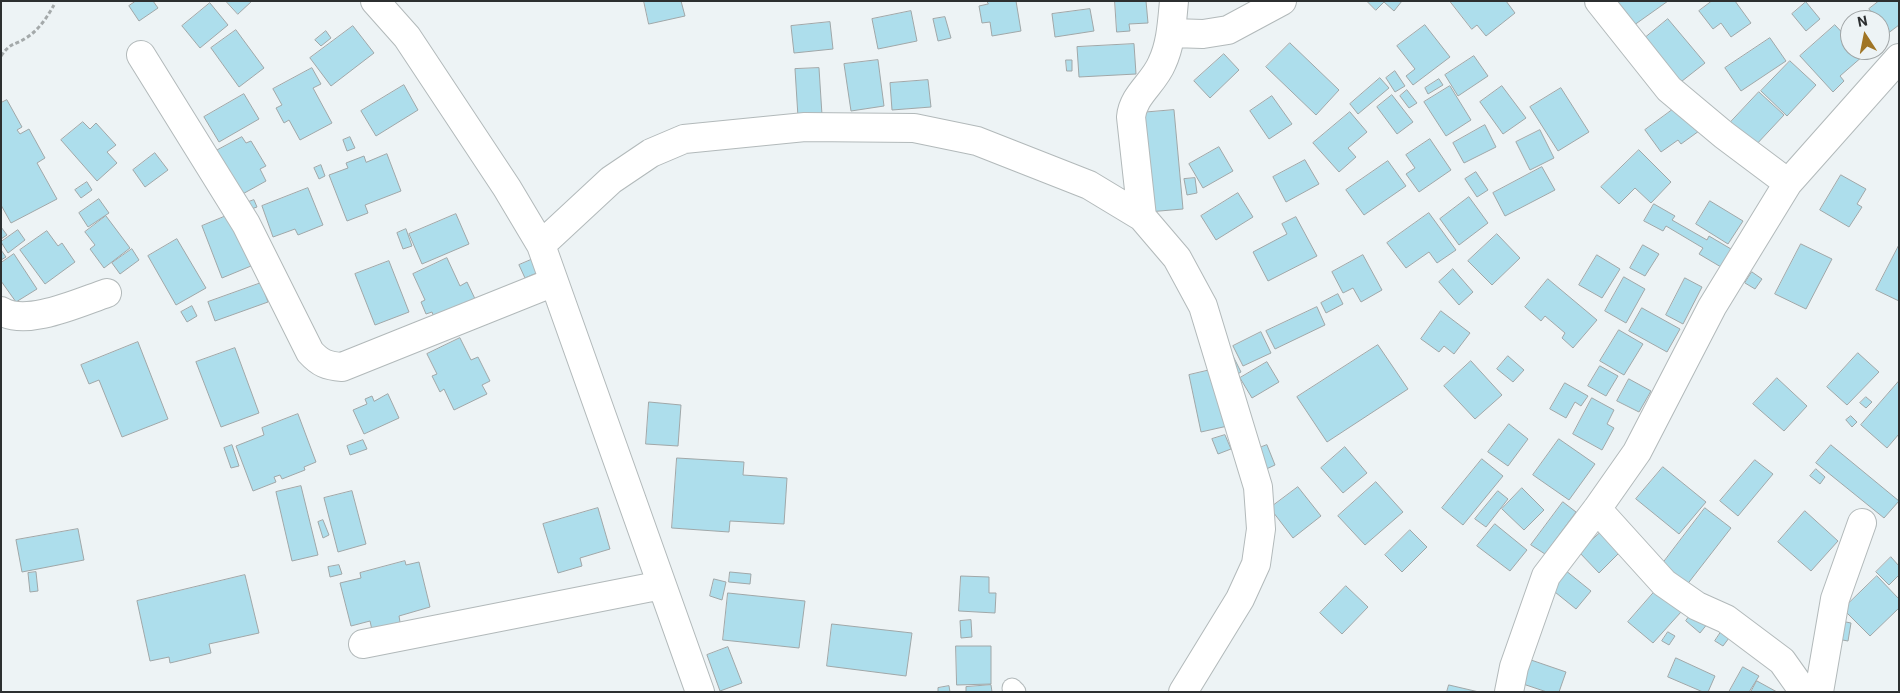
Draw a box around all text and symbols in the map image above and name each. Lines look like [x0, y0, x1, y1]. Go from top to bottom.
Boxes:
north arrow [1840, 10, 1890, 60]
text: N [1856, 12, 1869, 30]

